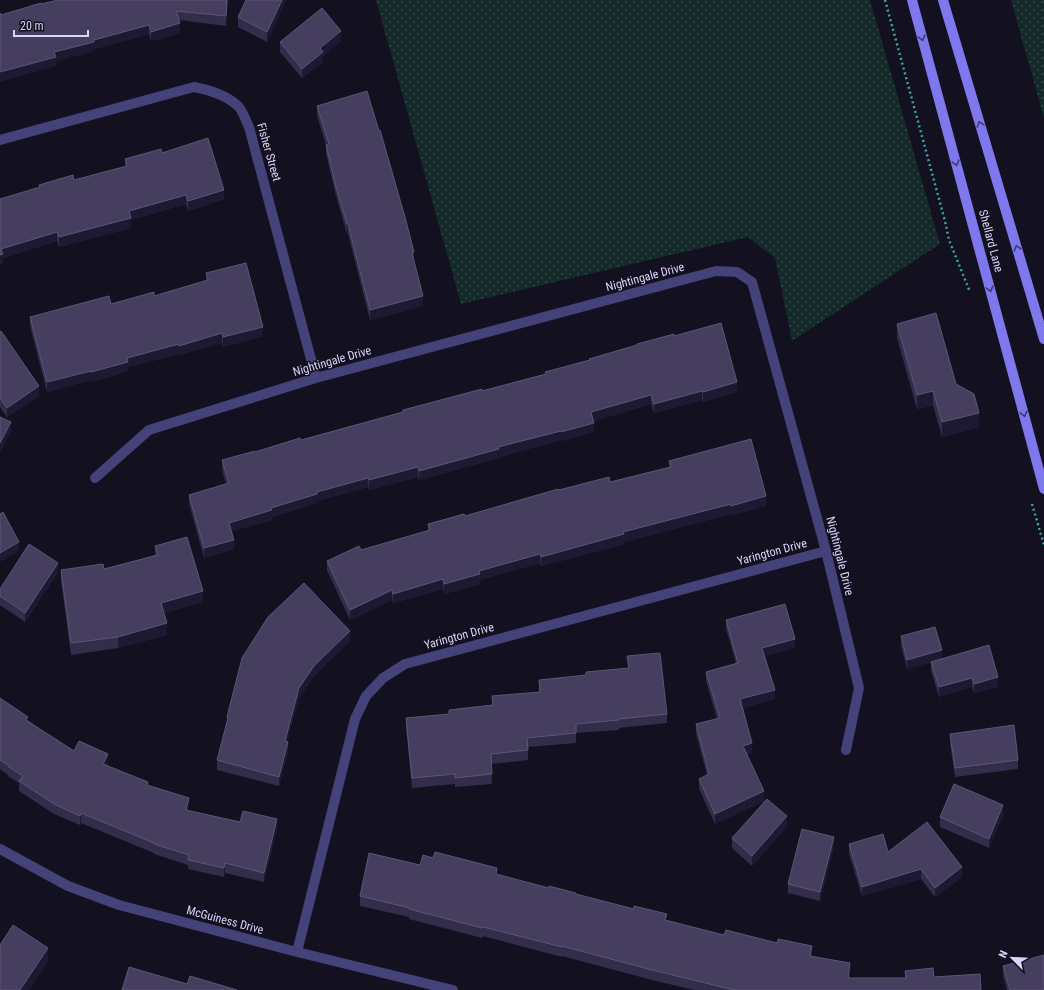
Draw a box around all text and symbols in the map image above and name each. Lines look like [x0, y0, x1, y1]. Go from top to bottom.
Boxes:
scale bar [14, 12, 88, 38]
text: 20 m [20, 19, 44, 33]
one-way arrow [917, 34, 926, 41]
one-way arrow [976, 120, 985, 127]
street label: Fisher Street [254, 121, 284, 183]
one-way arrow [951, 159, 960, 166]
street label: Shellard Lane [976, 208, 1006, 274]
one-way arrow [1013, 245, 1022, 252]
street label: Nightingale Drive [604, 260, 686, 294]
one-way arrow [985, 285, 994, 292]
street label: Nightingale Drive [291, 343, 373, 379]
one-way arrow [1019, 410, 1028, 417]
street label: Nightingale Drive [823, 515, 857, 597]
street label: Yarington Drive [736, 536, 809, 568]
street label: Yarington Drive [423, 620, 496, 652]
street label: McGuiness Drive [185, 903, 265, 937]
north arrow [992, 938, 1032, 978]
text: N [996, 948, 1011, 960]

